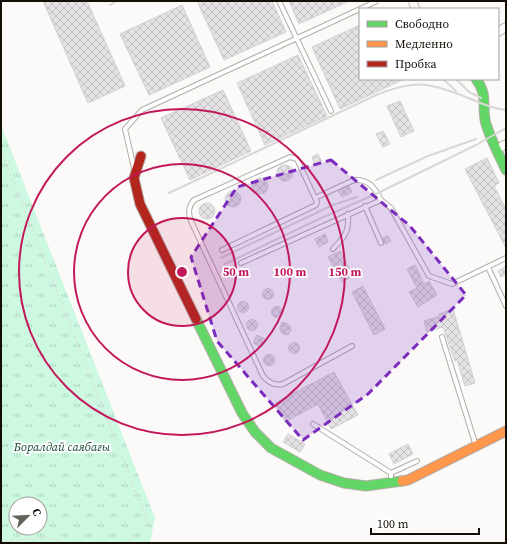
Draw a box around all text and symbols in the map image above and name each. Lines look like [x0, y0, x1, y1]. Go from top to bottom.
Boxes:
legend [359, 8, 499, 80]
text: Свободно [395, 16, 450, 32]
text: Медленно [395, 36, 453, 52]
text: Пробка [395, 56, 438, 72]
text: 50 m [223, 264, 249, 280]
text: 100 m [274, 264, 307, 280]
text: 150 m [329, 264, 362, 280]
centre of rings [175, 265, 189, 279]
park label: Боралдай саябағы [13, 439, 111, 455]
north arrow [8, 496, 48, 536]
text: С [28, 506, 45, 518]
scale bar [371, 510, 479, 536]
text: 100 m [377, 516, 409, 532]

